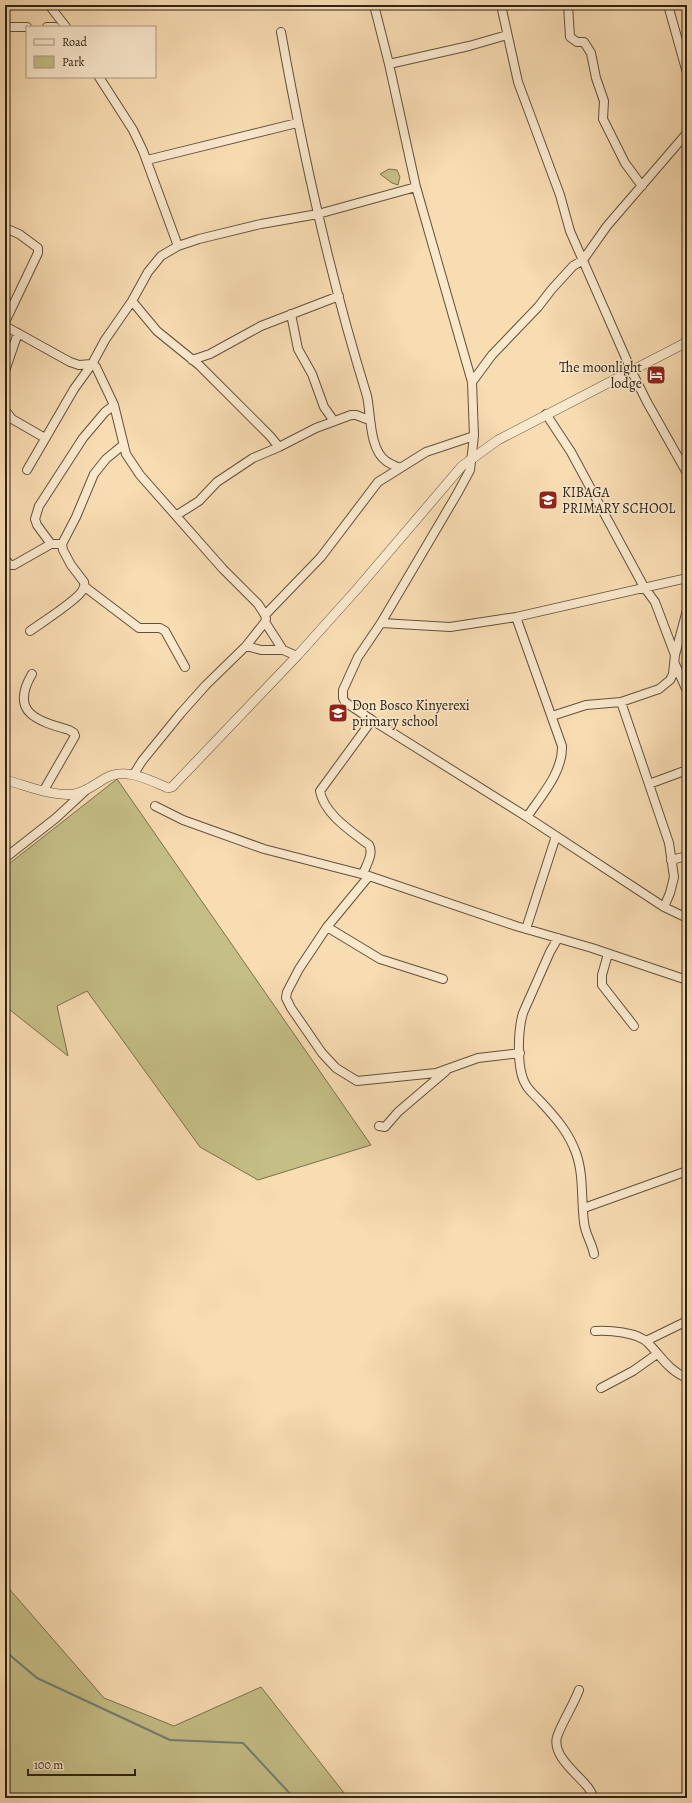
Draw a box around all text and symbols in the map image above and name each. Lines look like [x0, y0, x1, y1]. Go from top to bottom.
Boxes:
legend [26, 26, 156, 78]
text: Road [62, 34, 88, 50]
text: Park [62, 54, 85, 70]
place label: The moonlight lodge [559, 358, 642, 393]
hotel icon: The moonlight lodge [645, 364, 667, 386]
place label: KIBAGA PRIMARY SCHOOL [562, 483, 676, 518]
school or university icon: KIBAGA PRIMARY SCHOOL [537, 489, 559, 511]
place label: Don Bosco Kinyerexi primary school [352, 696, 470, 731]
school or university icon: Don Bosco Kinyerexi primary school [327, 702, 349, 724]
scale bar [28, 1751, 135, 1777]
text: 100 m [34, 1757, 63, 1773]

